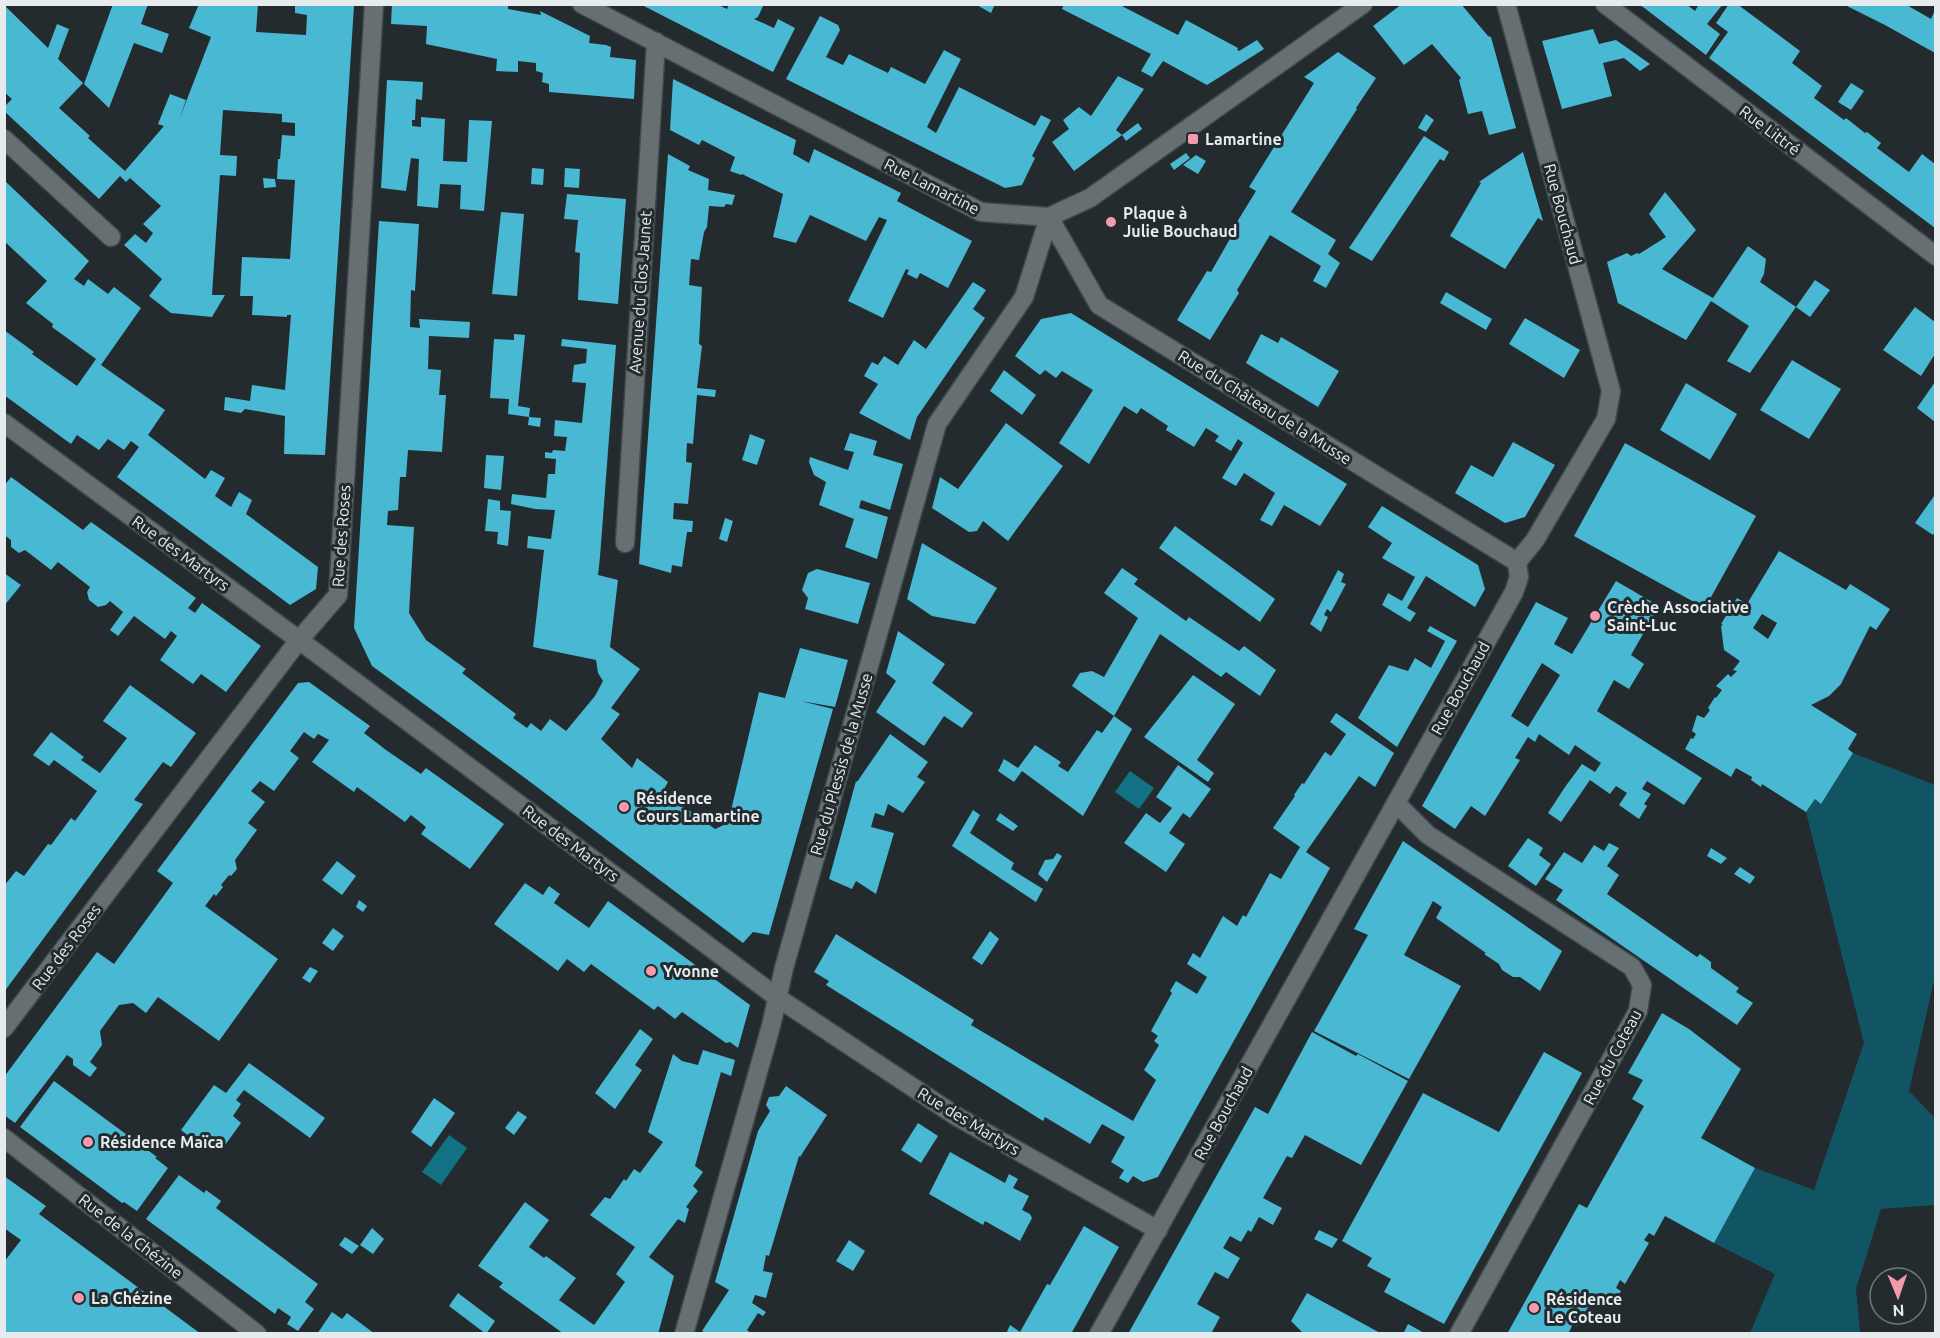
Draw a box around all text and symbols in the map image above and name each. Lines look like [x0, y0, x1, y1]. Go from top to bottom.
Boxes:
street label: Rue Littré [1736, 101, 1804, 159]
place label: Lamartine [1205, 130, 1282, 148]
marker: Lamartine [1186, 132, 1200, 146]
street label: Rue Lamartine [881, 154, 983, 218]
street label: Rue Bouchaud [1541, 162, 1585, 266]
place label: Plaque à Julie Bouchaud [1123, 204, 1237, 240]
street label: Avenue du Clos Jaunet [625, 209, 655, 374]
marker: Plaque à Julie Bouchaud [1104, 215, 1118, 229]
street label: Rue du Château de la Musse [1175, 346, 1355, 468]
street label: Rue des Roses [328, 484, 354, 588]
street label: Rue des Martyrs [129, 512, 233, 594]
place label: Crèche Associative Saint-Luc [1607, 598, 1749, 634]
marker: Crèche Associative Saint-Luc [1588, 609, 1602, 623]
street label: Rue Bouchaud [1427, 638, 1493, 738]
street label: Rue du Plessis de la Musse [806, 671, 876, 857]
place label: Résidence Cours Lamartine [636, 789, 760, 825]
marker: Résidence Cours Lamartine [617, 800, 631, 814]
street label: Rue des Martyrs [519, 801, 623, 885]
street label: Rue des Roses [28, 901, 104, 993]
place label: Yvonne [663, 962, 719, 980]
marker: Yvonne [644, 964, 658, 978]
street label: Rue du Coteau [1579, 1006, 1645, 1108]
street label: Rue Bouchaud [1190, 1063, 1256, 1163]
street label: Rue des Martyrs [915, 1084, 1023, 1159]
place label: Résidence Maïca [100, 1133, 224, 1151]
marker: Résidence Maïca [81, 1135, 95, 1149]
street label: Rue de la Chézine [76, 1190, 186, 1282]
north arrow [1868, 1266, 1928, 1326]
place label: La Chézine [91, 1289, 172, 1307]
place label: Résidence Le Coteau [1546, 1290, 1622, 1326]
marker: La Chézine [72, 1291, 86, 1305]
marker: Résidence Le Coteau [1527, 1301, 1541, 1315]
text: N [1892, 1302, 1905, 1320]

